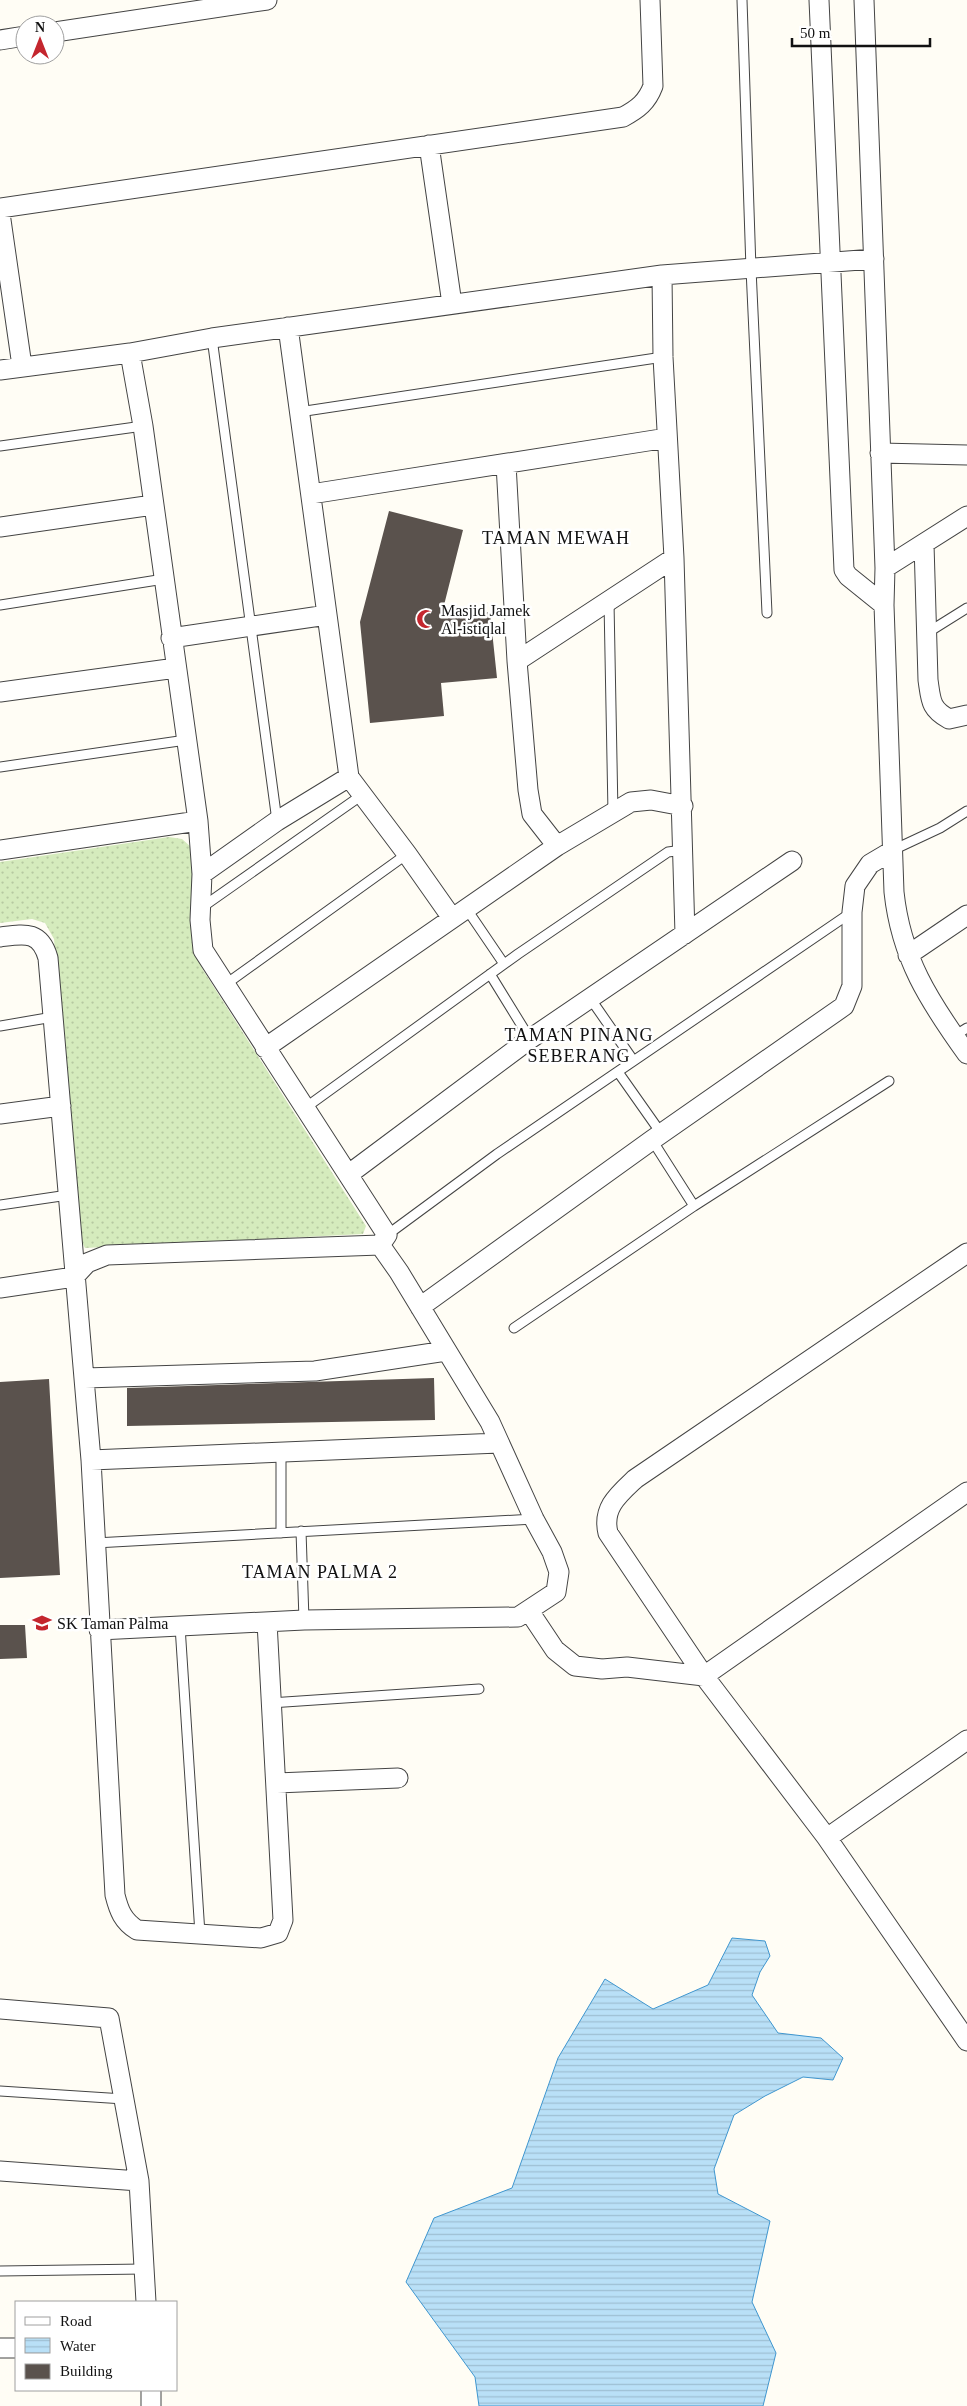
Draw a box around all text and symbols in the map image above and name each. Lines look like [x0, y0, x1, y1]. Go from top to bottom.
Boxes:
north arrow [15, 15, 65, 65]
scale bar [792, 15, 930, 47]
text: N [35, 20, 45, 35]
text: 50 m [800, 25, 831, 41]
district label: TAMAN MEWAH [482, 528, 630, 548]
place label: Masjid Jamek Al-istiqlal [441, 602, 530, 638]
mosque icon: Masjid Jamek Al-istiqlal [415, 608, 437, 630]
district label: TAMAN PINANG SEBERANG [504, 1025, 654, 1066]
district label: TAMAN PALMA 2 [242, 1562, 398, 1582]
school or university icon: SK Taman Palma [31, 1612, 53, 1634]
place label: SK Taman Palma [57, 1615, 168, 1632]
legend [15, 2301, 178, 2391]
text: Road [60, 2313, 92, 2329]
text: Water [60, 2338, 95, 2354]
text: Building [60, 2363, 113, 2379]

